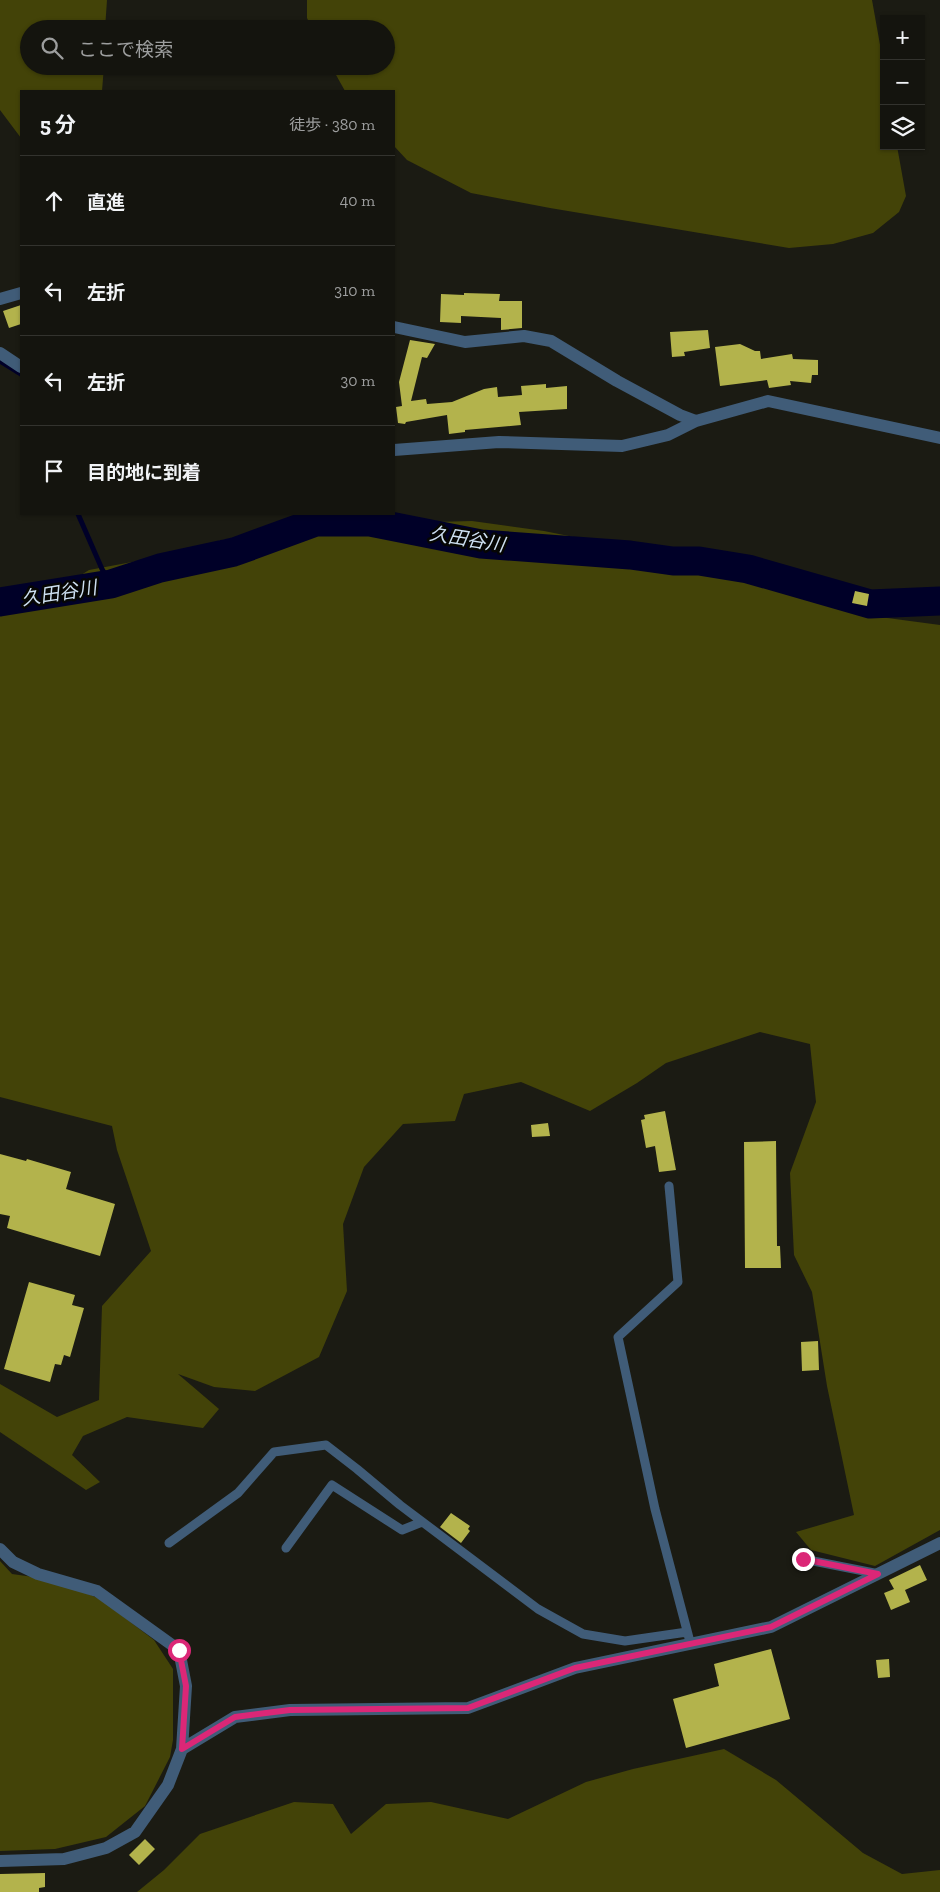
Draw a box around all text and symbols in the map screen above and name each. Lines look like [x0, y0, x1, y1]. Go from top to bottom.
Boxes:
map controls [880, 15, 925, 150]
button: + [880, 15, 925, 60]
search box [20, 20, 395, 75]
icon: search [38, 34, 66, 62]
text: ここで検索 [78, 38, 173, 61]
button: − [880, 60, 925, 105]
button: layers [880, 105, 925, 150]
text: 5 分 [40, 112, 76, 137]
text: 徒歩 · 380 m [289, 115, 375, 134]
icon: ahead [40, 187, 68, 215]
text: 直進 [87, 191, 125, 214]
text: 40 m [340, 191, 375, 210]
icon: left [40, 277, 68, 305]
text: 左折 [87, 281, 125, 304]
text: 310 m [334, 281, 375, 300]
icon: left [40, 367, 68, 395]
text: 左折 [87, 371, 125, 394]
text: 30 m [341, 371, 375, 390]
icon: arrive [40, 457, 68, 485]
text: 目的地に到着 [87, 461, 201, 484]
water label: 久田谷川 [428, 522, 508, 557]
water label: 久田谷川 [20, 575, 100, 610]
route end [792, 1548, 815, 1571]
route start [168, 1639, 191, 1662]

